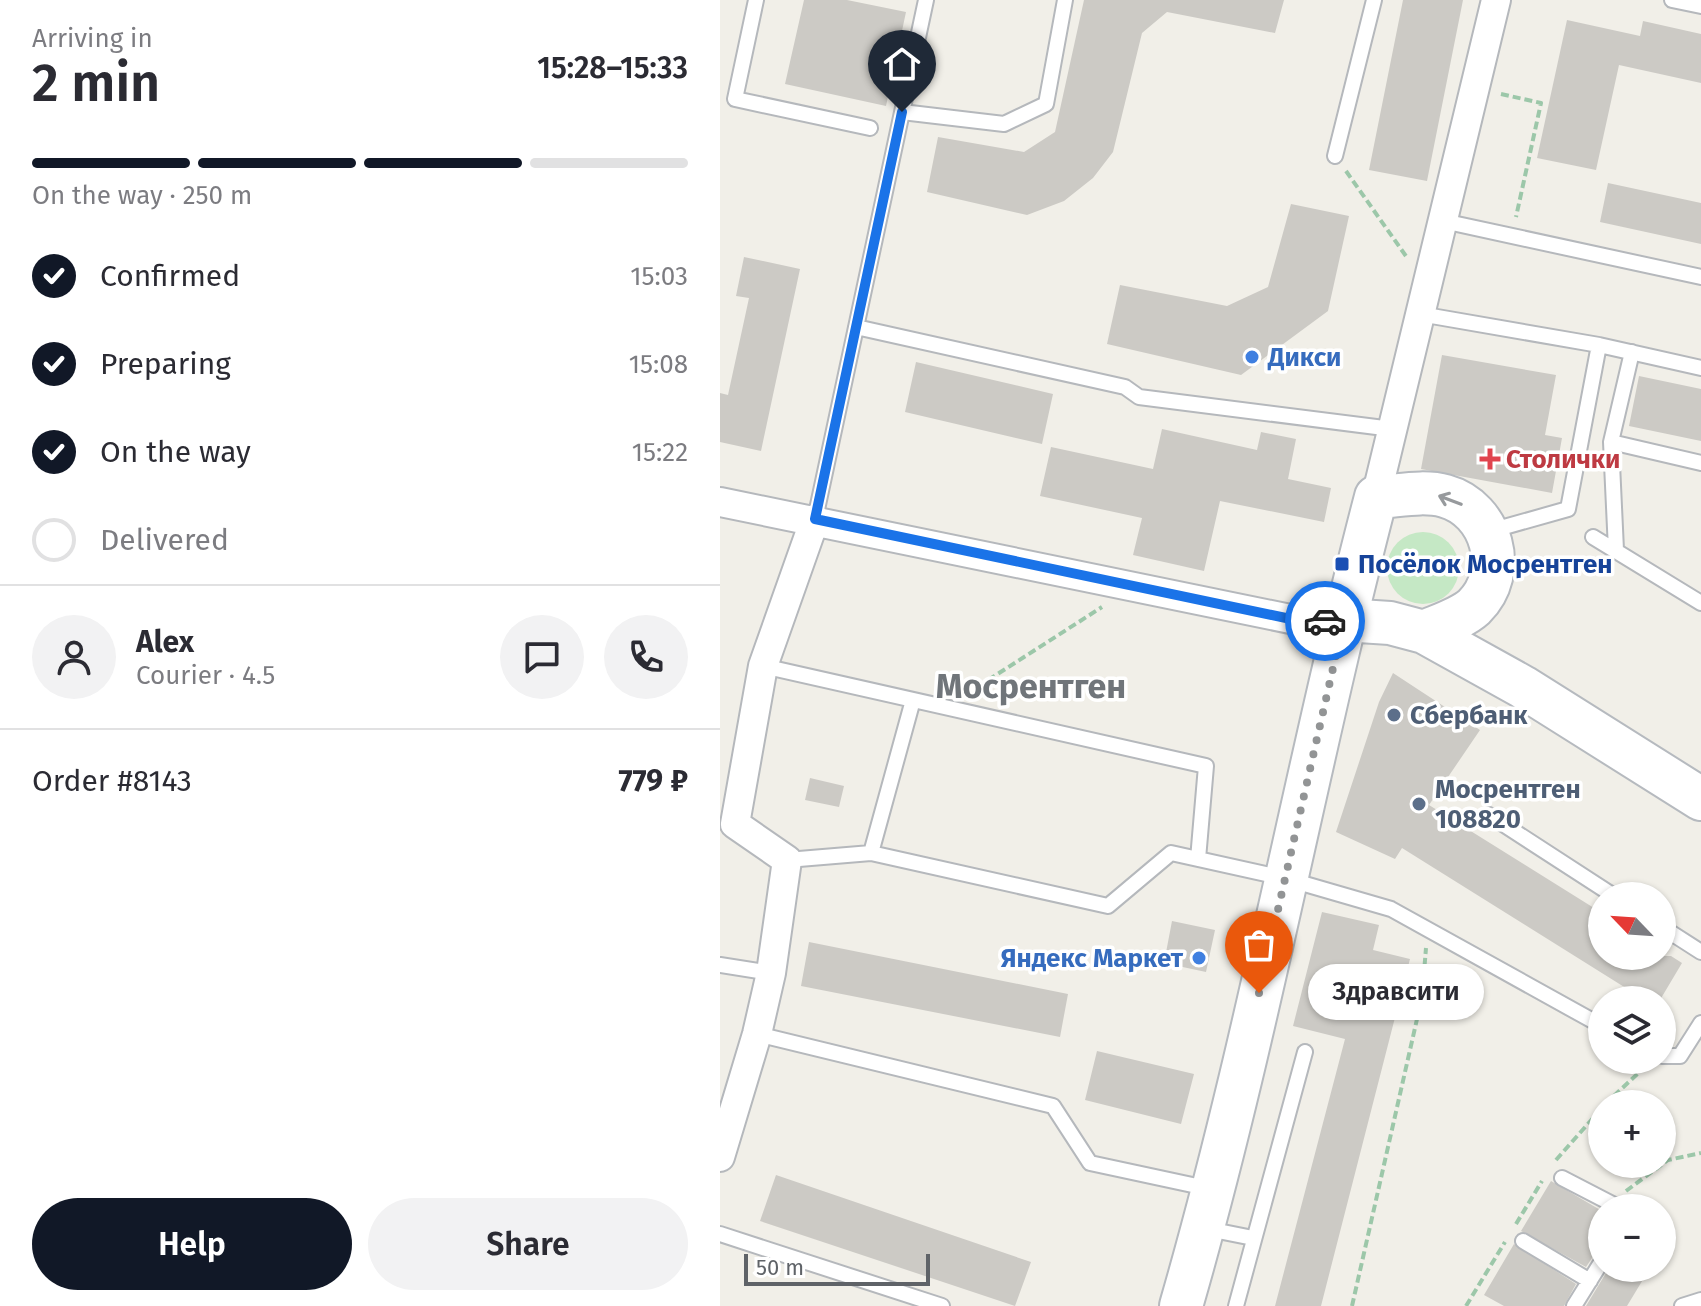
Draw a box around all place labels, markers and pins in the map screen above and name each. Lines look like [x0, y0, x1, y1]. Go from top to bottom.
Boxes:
pin [868, 30, 936, 112]
place label: Дикси [1267, 342, 1341, 373]
marker: Дикси [1243, 348, 1261, 366]
place label: Столички [1506, 444, 1620, 475]
marker: Столички [1481, 450, 1499, 468]
place label: Посёлок Мосрентген [1358, 549, 1613, 580]
marker: Посёлок Мосрентген [1333, 555, 1351, 573]
place label: Сбербанк [1410, 700, 1528, 731]
marker: Сбербанк [1385, 706, 1403, 724]
place label: Мосрентген 108820 [1435, 774, 1581, 835]
marker: Мосрентген 108820 [1410, 795, 1428, 813]
pin [1225, 911, 1293, 993]
place label: Яндекс Маркет [1001, 943, 1184, 974]
marker: Яндекс Маркет [1190, 949, 1208, 967]
callout: Здравсити [1307, 965, 1483, 1021]

